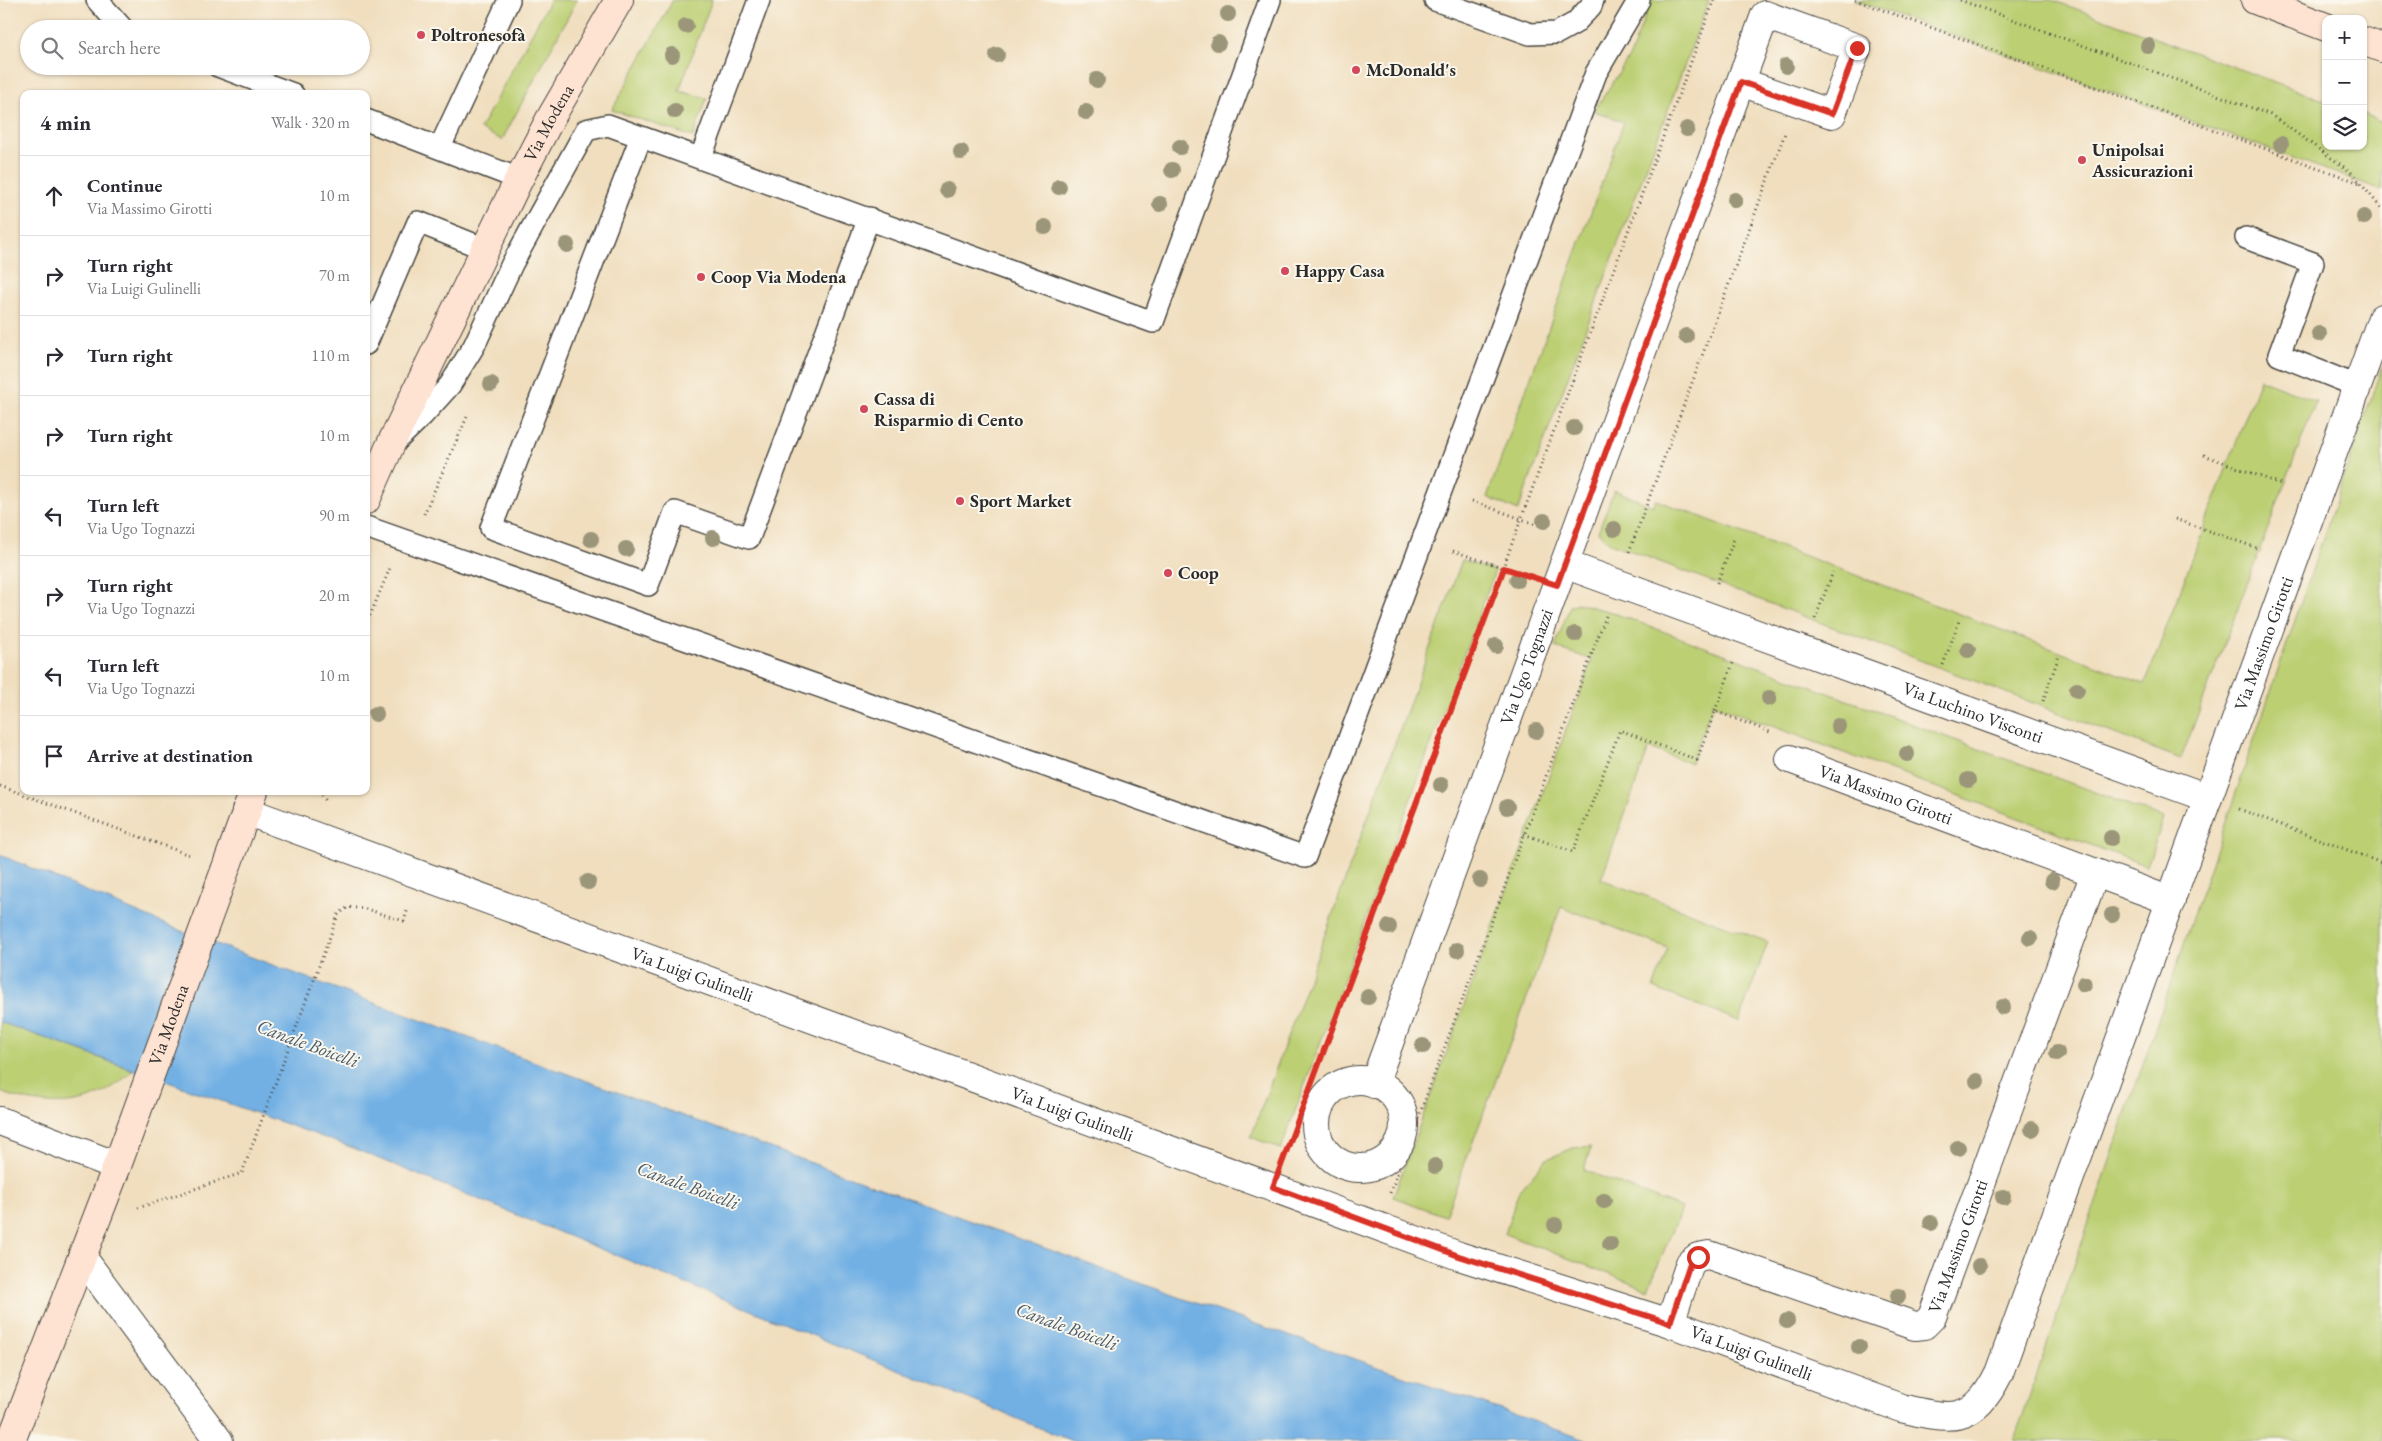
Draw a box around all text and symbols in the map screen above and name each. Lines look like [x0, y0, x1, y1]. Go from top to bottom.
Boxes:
map controls [2322, 15, 2367, 150]
button: + [2322, 15, 2367, 60]
search box [20, 20, 370, 75]
place label: Poltronesofà [431, 23, 525, 46]
marker: Poltronesofà [415, 29, 427, 41]
icon: search [38, 34, 66, 62]
text: Search here [78, 35, 160, 60]
route end [1846, 37, 1869, 60]
place label: McDonald's [1366, 58, 1456, 81]
button: − [2322, 60, 2367, 105]
marker: McDonald's [1350, 64, 1362, 76]
street label: Via Modena [518, 79, 579, 165]
button: layers [2322, 105, 2367, 150]
text: 4 min [40, 109, 91, 136]
text: Walk · 320 m [271, 112, 350, 133]
place label: Unipolsai Assicurazioni [2091, 138, 2194, 182]
marker: Unipolsai Assicurazioni [2076, 154, 2088, 166]
text: Continue [87, 173, 162, 198]
icon: ahead [40, 182, 68, 210]
text: 10 m [319, 185, 350, 206]
text: Via Massimo Girotti [87, 198, 212, 219]
text: Turn right [87, 253, 173, 278]
place label: Happy Casa [1295, 259, 1385, 282]
icon: right [40, 262, 68, 290]
text: 70 m [319, 265, 350, 286]
place label: Coop Via Modena [711, 265, 846, 288]
marker: Happy Casa [1279, 265, 1291, 277]
marker: Coop Via Modena [695, 271, 707, 283]
text: Via Luigi Gulinelli [87, 278, 201, 299]
icon: right [40, 342, 68, 370]
text: Turn right [87, 343, 173, 368]
text: 110 m [311, 345, 350, 366]
place label: Cassa di Risparmio di Cento [874, 387, 1023, 431]
marker: Cassa di Risparmio di Cento [858, 403, 870, 415]
icon: right [40, 422, 68, 450]
text: Turn right [87, 423, 173, 448]
text: 10 m [319, 425, 350, 446]
place label: Sport Market [970, 489, 1072, 512]
text: Turn left [87, 493, 159, 518]
marker: Sport Market [954, 495, 966, 507]
icon: left [40, 502, 68, 530]
text: 90 m [319, 505, 350, 526]
text: Via Ugo Tognazzi [87, 518, 195, 539]
place label: Coop [1178, 561, 1219, 584]
marker: Coop [1162, 567, 1174, 579]
text: Turn right [87, 573, 173, 598]
street label: Via Massimo Girotti [2228, 573, 2298, 714]
icon: right [40, 582, 68, 610]
text: 20 m [319, 585, 350, 606]
text: Via Ugo Tognazzi [87, 598, 195, 619]
street label: Via Ugo Tognazzi [1494, 605, 1558, 728]
text: Turn left [87, 653, 159, 678]
icon: left [40, 662, 68, 690]
text: 10 m [319, 665, 350, 686]
street label: Via Luchino Visconti [1900, 676, 2047, 748]
text: Via Ugo Tognazzi [87, 678, 195, 699]
icon: arrive [40, 742, 68, 770]
text: Arrive at destination [87, 743, 253, 768]
street label: Via Massimo Girotti [1816, 759, 1956, 830]
street label: Via Luigi Gulinelli [628, 941, 757, 1007]
street label: Via Modena [143, 980, 194, 1068]
water label: Canale Boicelli [253, 1013, 364, 1074]
street label: Via Luigi Gulinelli [1008, 1081, 1137, 1147]
water label: Canale Boicelli [633, 1155, 744, 1216]
street label: Via Massimo Girotti [1922, 1176, 1993, 1316]
route start [1687, 1246, 1710, 1269]
water label: Canale Boicelli [1012, 1296, 1123, 1357]
street label: Via Luigi Gulinelli [1687, 1319, 1816, 1386]

